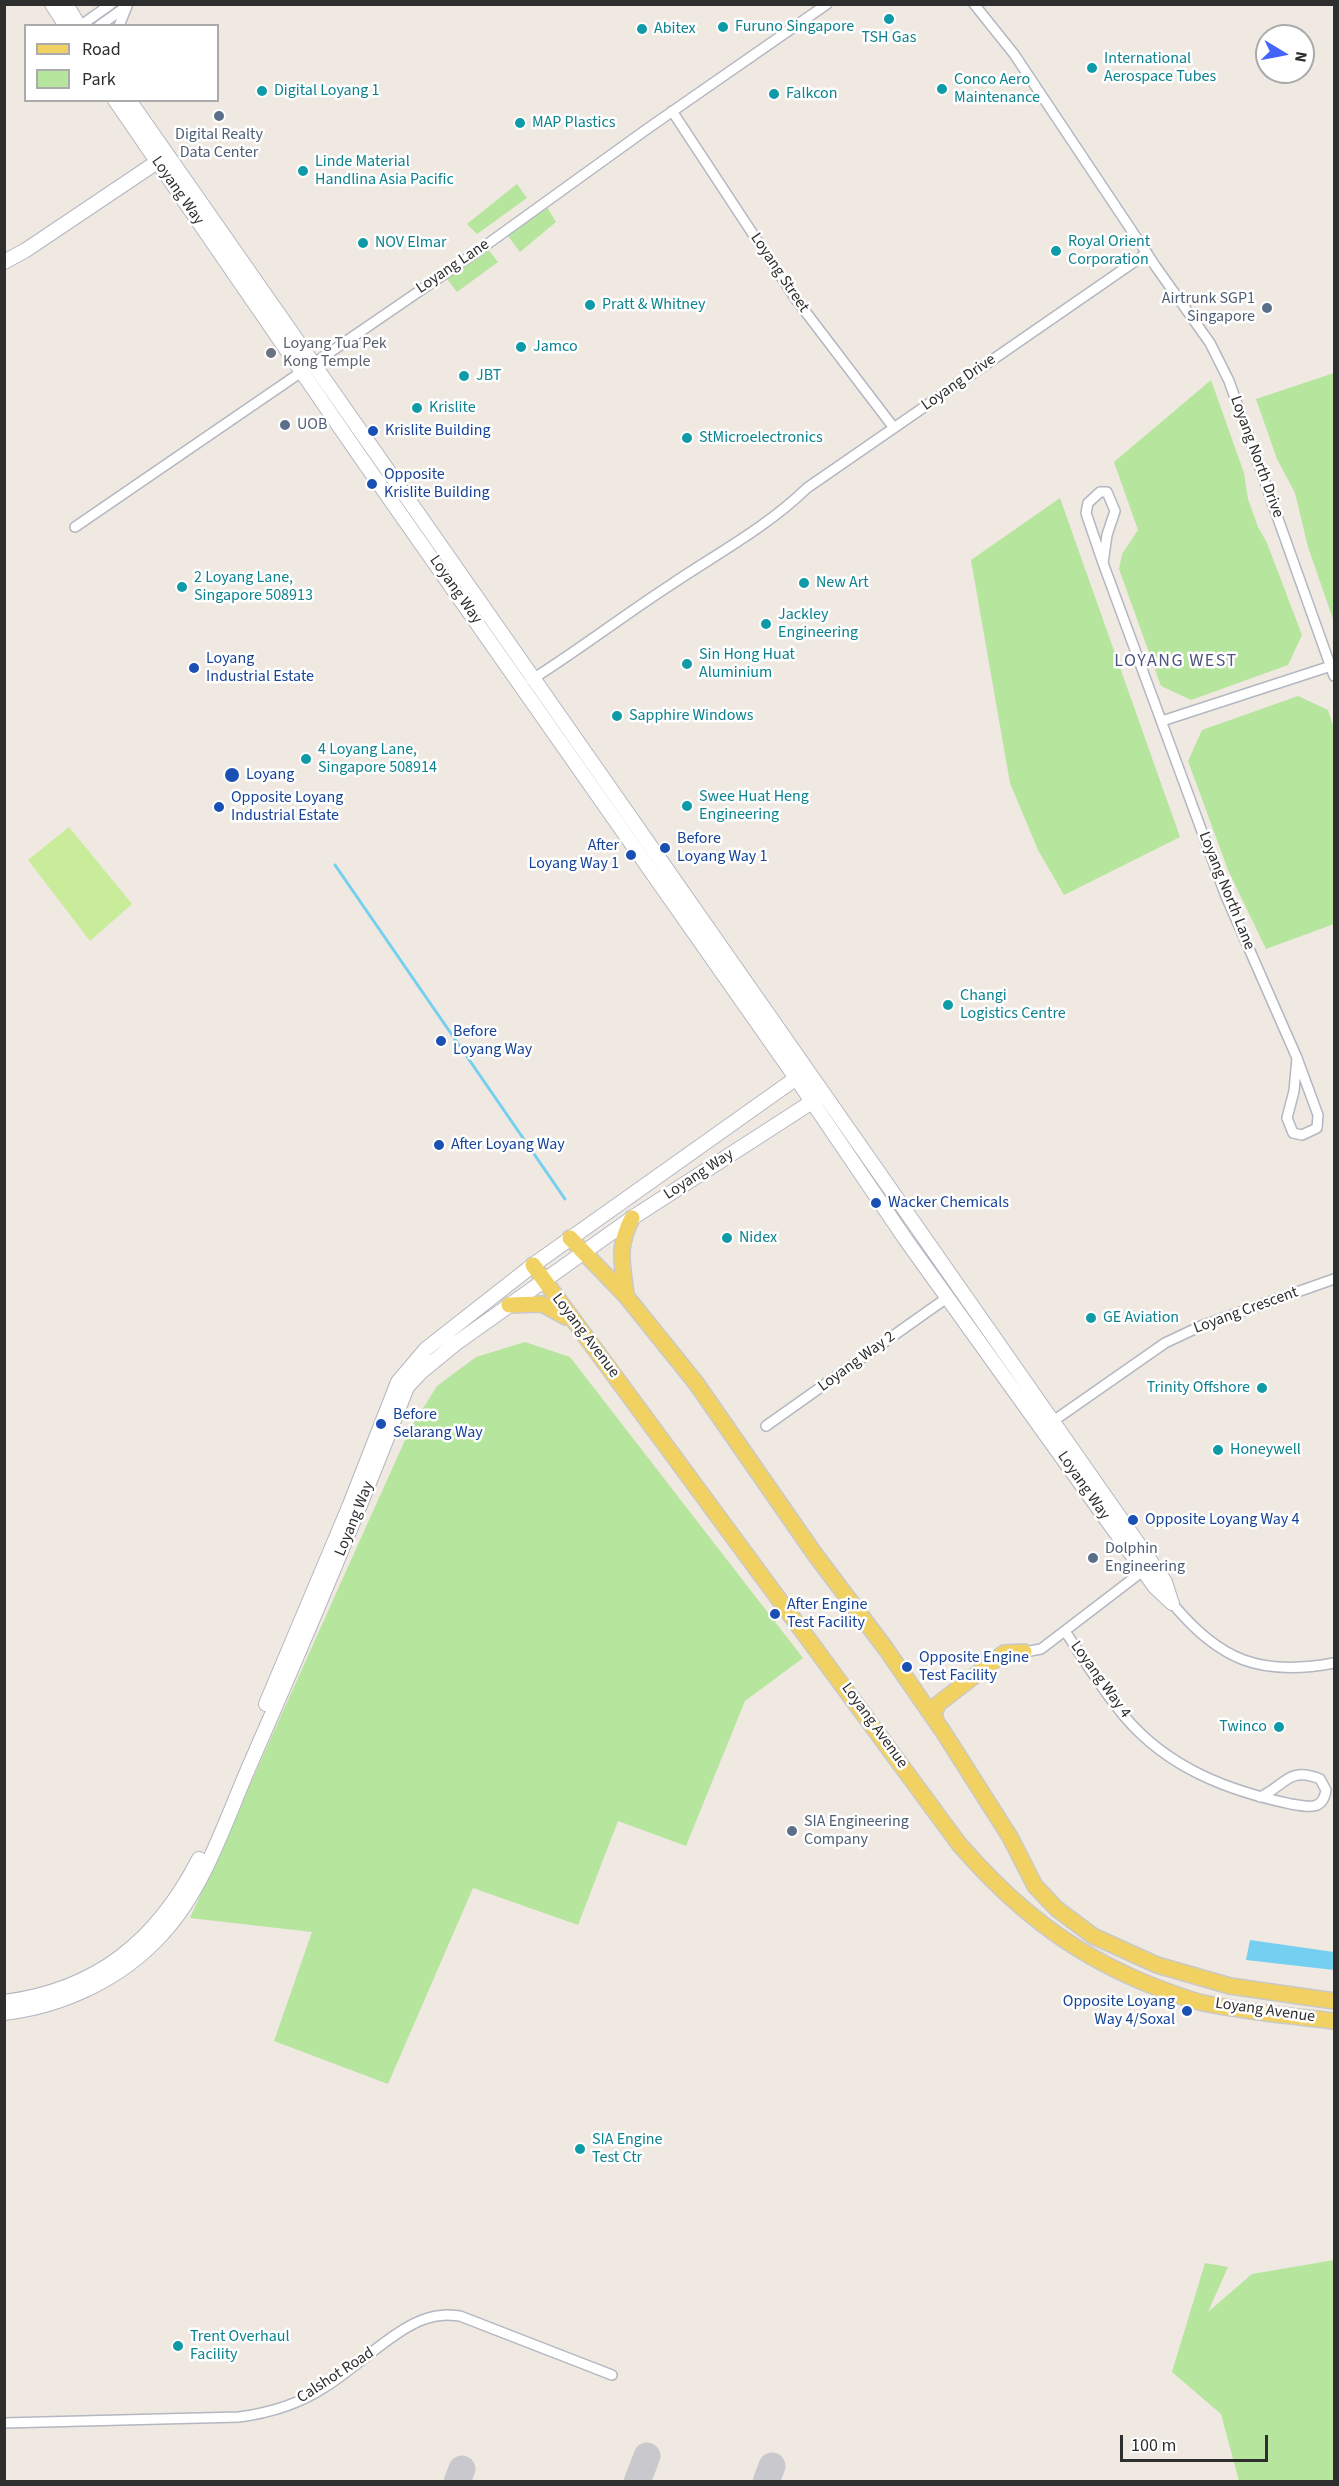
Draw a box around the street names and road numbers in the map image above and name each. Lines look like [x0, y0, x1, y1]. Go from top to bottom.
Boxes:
street label: Loyang Way [146, 153, 208, 229]
street label: Loyang Street [745, 230, 813, 316]
street label: Loyang Lane [413, 236, 493, 298]
street label: Loyang Drive [918, 350, 1000, 416]
street label: Loyang North Drive [1225, 394, 1287, 520]
street label: Loyang Way [424, 552, 486, 628]
street label: Loyang North Lane [1194, 829, 1258, 953]
street label: Loyang Way [661, 1145, 737, 1205]
street label: Loyang Crescent [1191, 1283, 1301, 1339]
street label: Loyang Avenue [547, 1290, 623, 1382]
street label: Loyang Way 2 [815, 1328, 899, 1396]
street label: Loyang Way [1052, 1448, 1114, 1524]
street label: Loyang Way [331, 1479, 379, 1559]
street label: Loyang Way 4 [1066, 1638, 1134, 1722]
street label: Loyang Avenue [837, 1680, 911, 1772]
street label: Loyang Avenue [1214, 1994, 1316, 2028]
street label: Calshot Road [294, 2344, 378, 2408]

